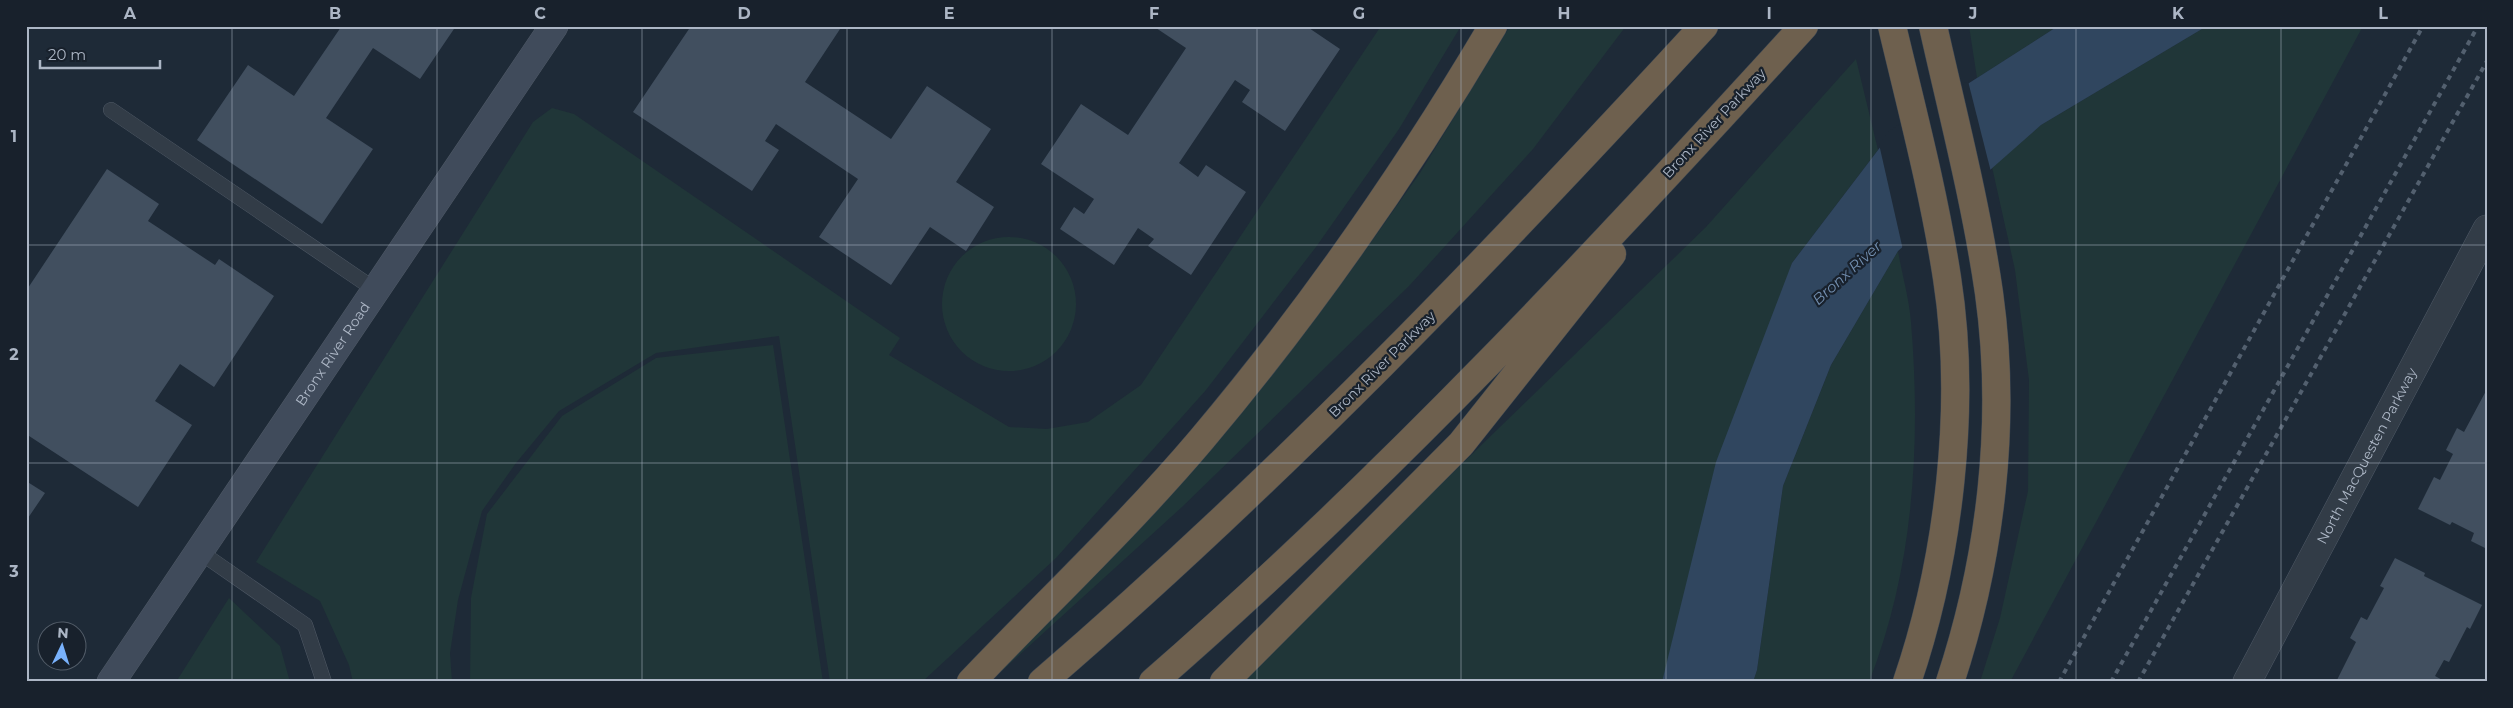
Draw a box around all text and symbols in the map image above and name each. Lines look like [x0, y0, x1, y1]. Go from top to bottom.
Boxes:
text: A [123, 4, 137, 23]
text: B [329, 4, 341, 23]
text: C [534, 4, 546, 23]
text: D [737, 4, 751, 23]
text: E [944, 4, 954, 23]
text: F [1149, 4, 1159, 23]
text: G [1353, 4, 1365, 23]
text: H [1558, 4, 1570, 23]
text: I [1766, 4, 1772, 23]
text: J [1968, 4, 1977, 23]
text: K [2172, 4, 2185, 23]
text: L [2378, 4, 2388, 23]
scale bar [40, 38, 160, 70]
text: 20 m [48, 45, 86, 64]
street label: Bronx River Parkway [1658, 64, 1770, 182]
text: 1 [11, 127, 17, 146]
water label: Bronx River [1808, 236, 1886, 309]
street label: Bronx River Road [291, 299, 374, 409]
street label: Bronx River Parkway [1325, 307, 1439, 421]
text: 2 [9, 345, 19, 364]
street label: North MacQuesten Parkway [2313, 364, 2421, 547]
text: 3 [8, 562, 19, 581]
north arrow [38, 620, 88, 670]
text: N [57, 624, 69, 642]

